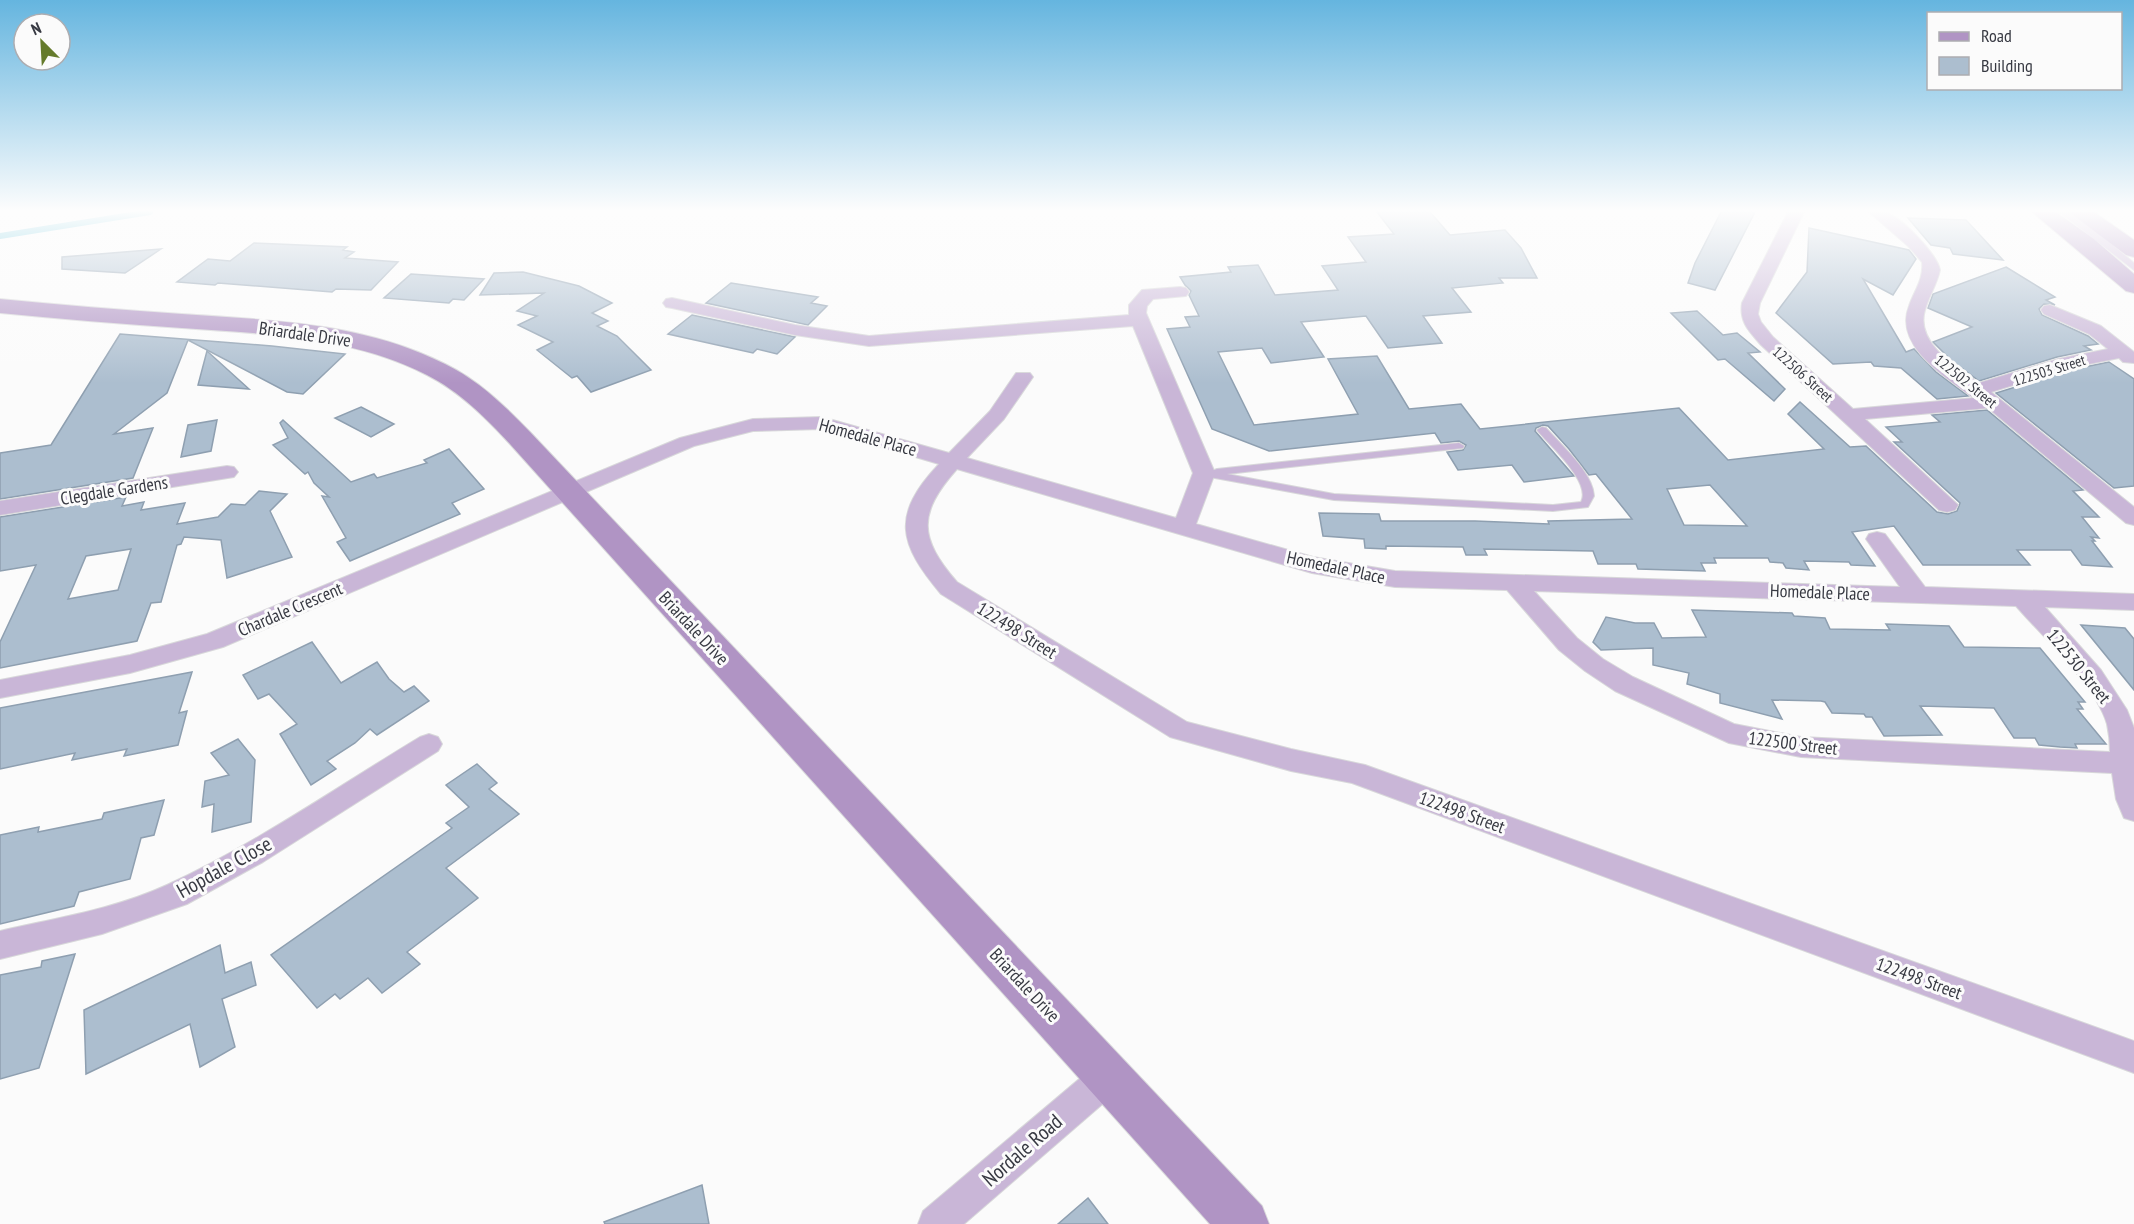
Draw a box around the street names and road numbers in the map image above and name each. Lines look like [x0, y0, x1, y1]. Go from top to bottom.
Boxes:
street label: Briardale Drive [258, 316, 352, 352]
street label: 122506 Street [1769, 342, 1837, 406]
street label: 122502 Street [1931, 350, 2001, 412]
street label: 122503 Street [2010, 350, 2088, 390]
street label: Homedale Place [817, 413, 919, 461]
street label: Clegdale Gardens [59, 470, 169, 510]
street label: Homedale Place [1285, 545, 1387, 589]
street label: Chardale Crescent [234, 577, 346, 641]
street label: Homedale Place [1770, 579, 1870, 605]
street label: Briardale Drive [654, 586, 734, 670]
street label: 122498 Street [973, 596, 1061, 664]
street label: 122530 Street [2042, 624, 2116, 708]
street label: 122500 Street [1747, 726, 1839, 760]
street label: 122498 Street [1416, 786, 1508, 838]
street label: Hopdale Close [172, 830, 276, 904]
street label: Briardale Drive [985, 943, 1065, 1027]
street label: 122498 Street [1873, 952, 1965, 1004]
street label: Nordale Road [976, 1108, 1068, 1192]

